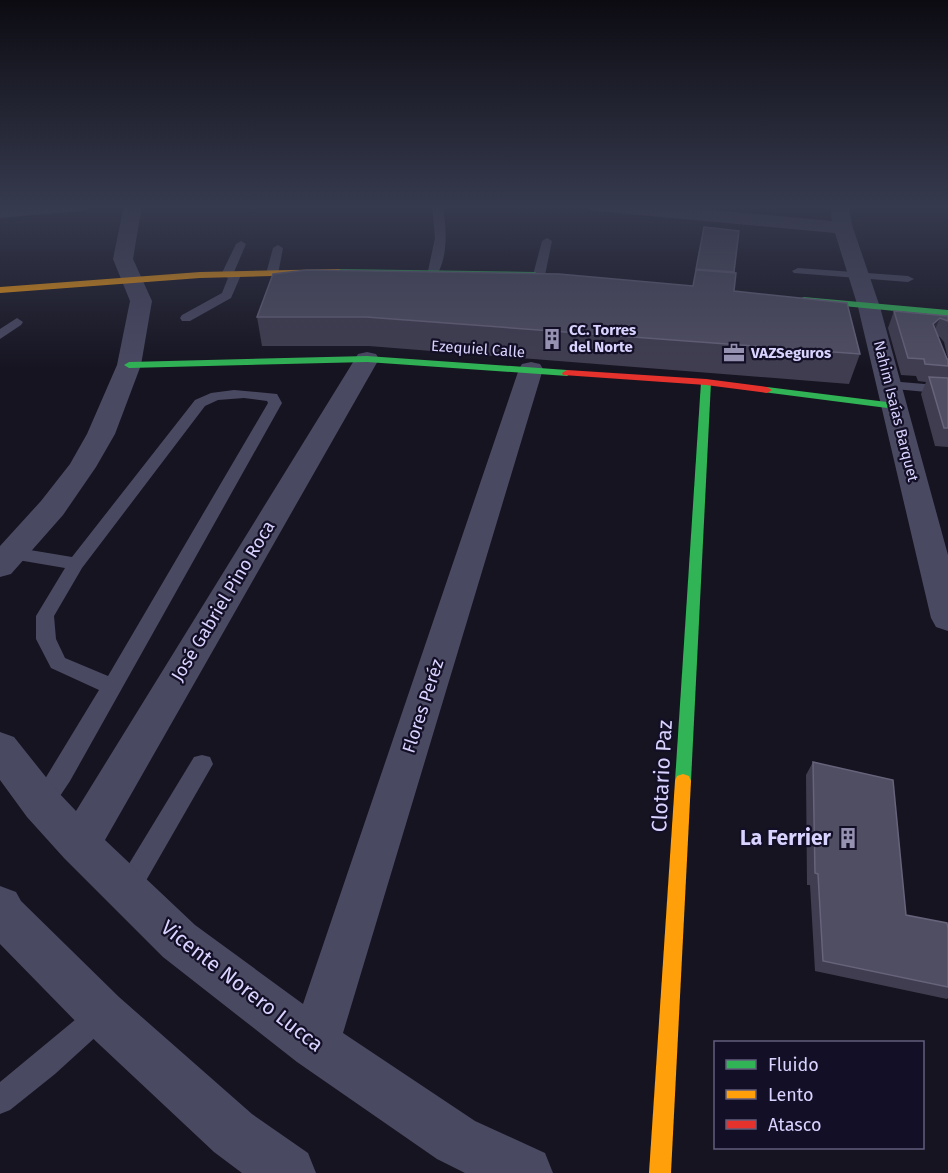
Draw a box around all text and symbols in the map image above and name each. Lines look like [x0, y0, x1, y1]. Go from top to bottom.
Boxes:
place label: CC. Torres del Norte [569, 321, 636, 356]
building icon: CC. Torres del Norte [540, 327, 564, 351]
street label: Ezequiel Calle [430, 337, 526, 361]
street label: Nahim Isaías Barquet [870, 339, 922, 484]
office icon: VAZSeguros [722, 341, 746, 365]
place label: VAZSeguros [750, 344, 831, 362]
street label: José Gabriel Pino Roca [166, 517, 280, 685]
street label: Flores Peréz [397, 656, 449, 756]
street label: Clotario Paz [646, 719, 678, 833]
place label: La Ferrier [740, 825, 832, 851]
building icon: La Ferrier [836, 826, 860, 850]
street label: Vicente Norero Lucca [155, 914, 329, 1058]
legend [714, 1041, 924, 1149]
text: Fluido [768, 1054, 819, 1076]
text: Lento [768, 1084, 814, 1106]
text: Atasco [768, 1114, 821, 1136]

